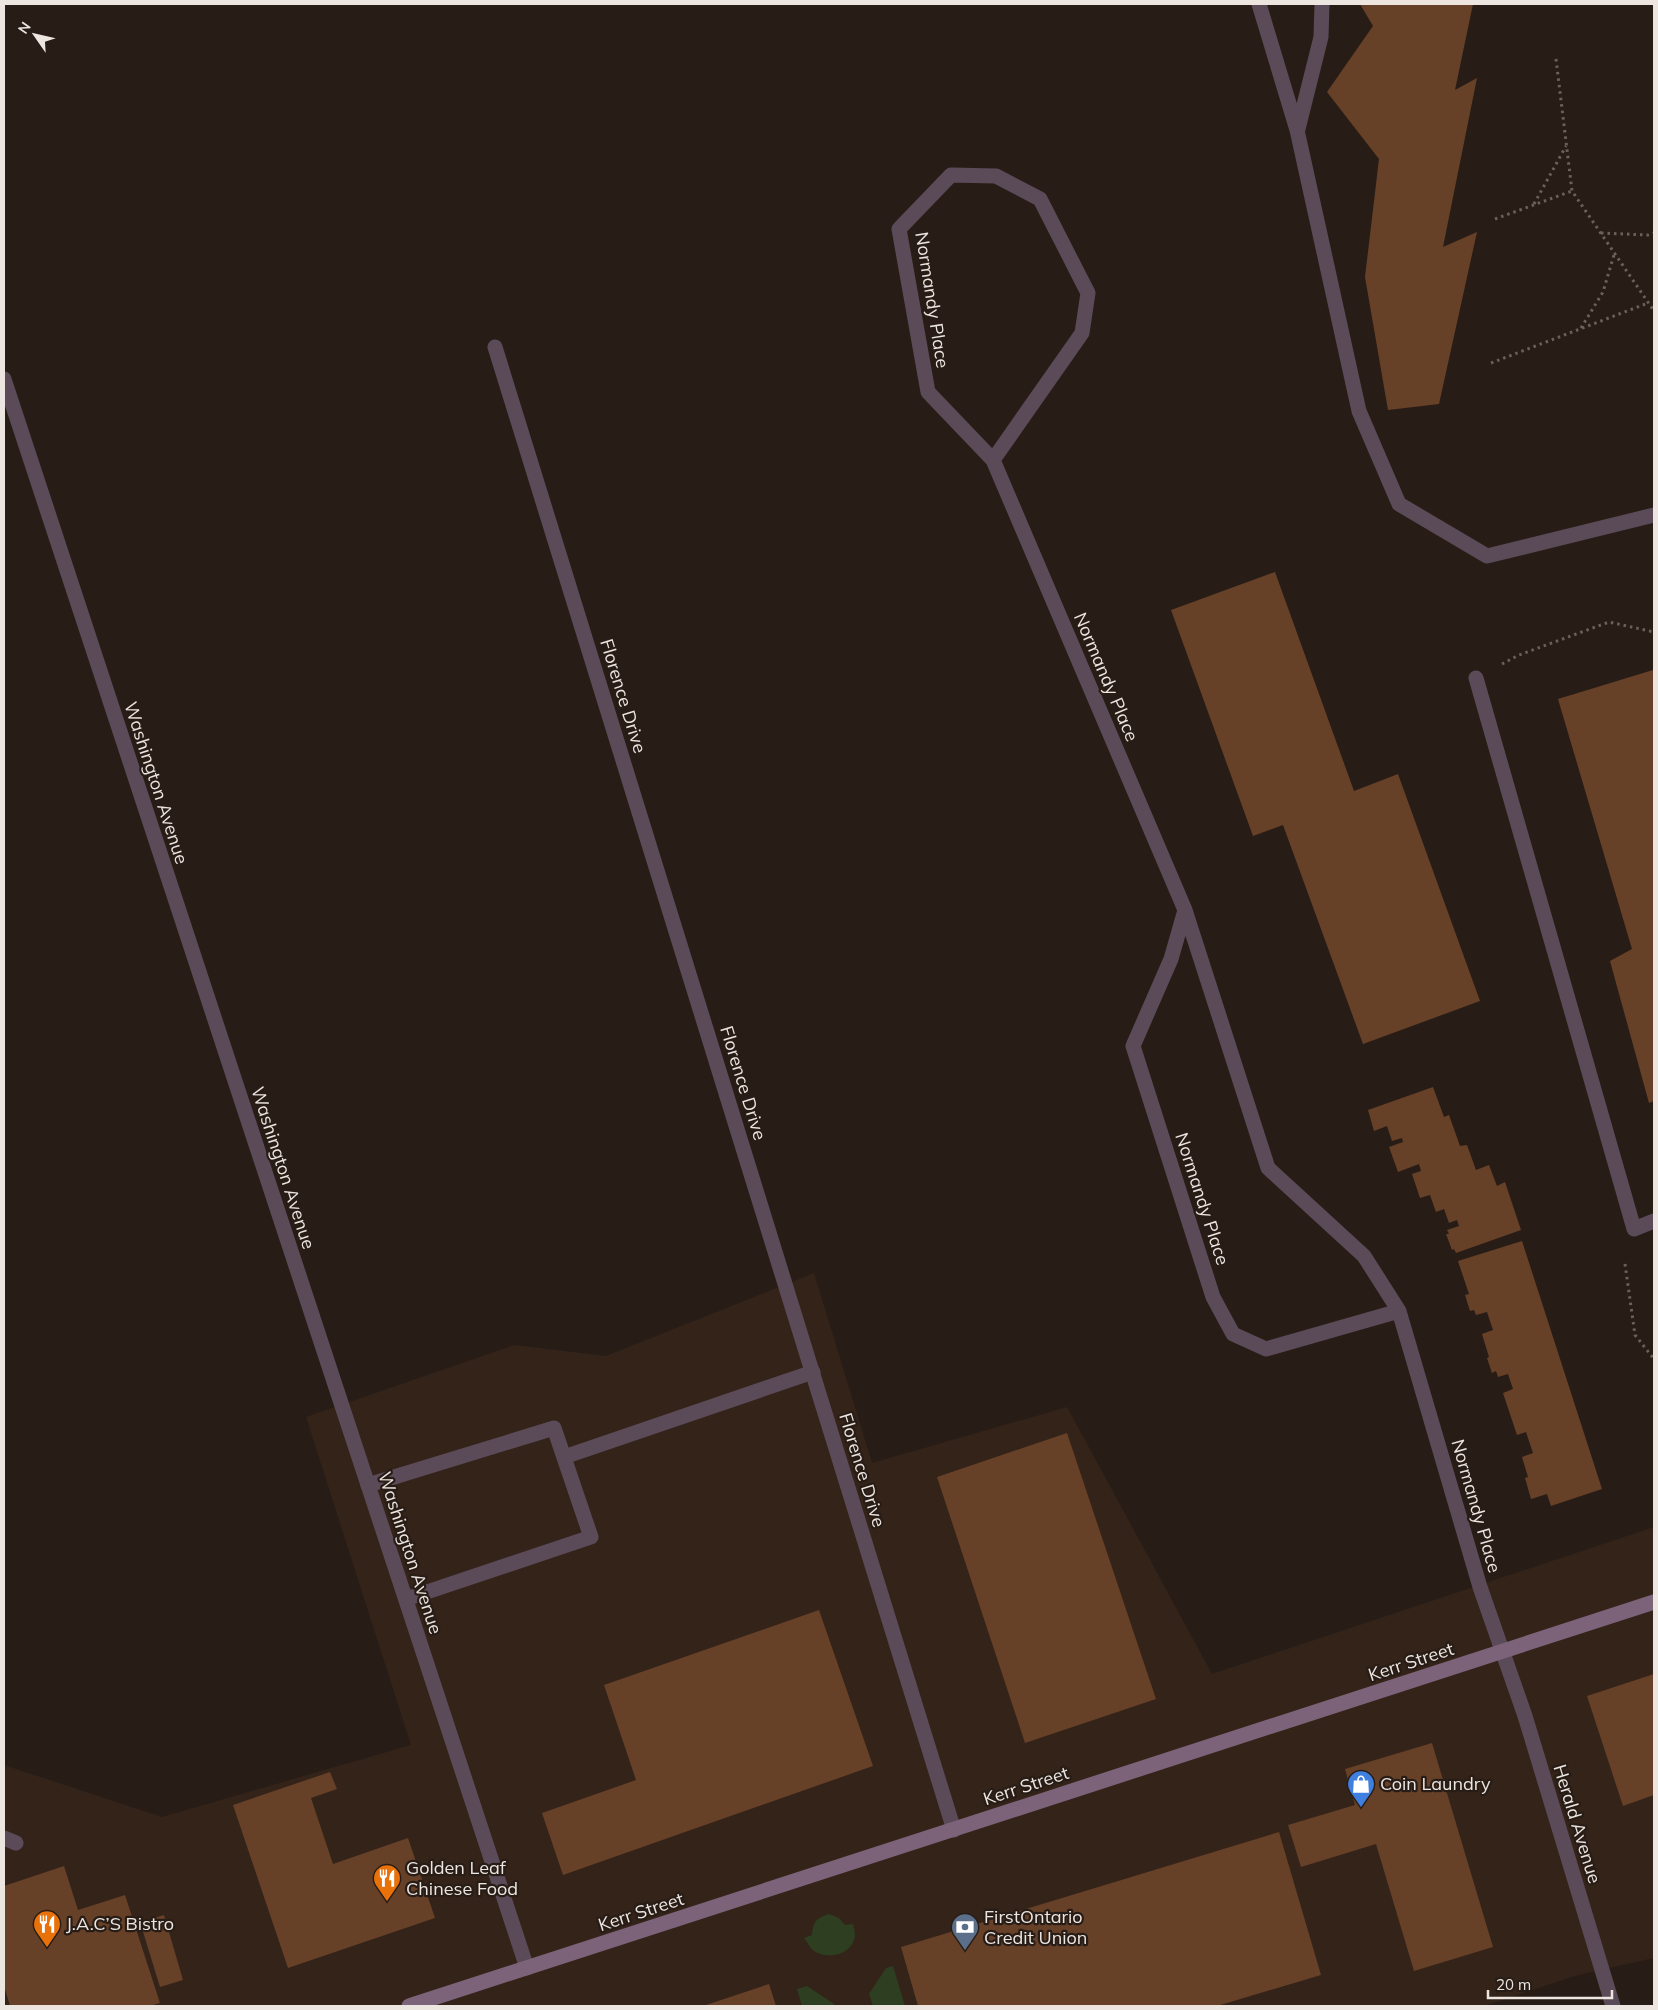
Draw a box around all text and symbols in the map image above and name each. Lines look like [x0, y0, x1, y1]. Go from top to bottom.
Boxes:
north arrow [10, 10, 60, 60]
text: N [14, 18, 35, 37]
street label: Normandy Place [910, 230, 955, 370]
street label: Normandy Place [1069, 609, 1144, 745]
street label: Florence Drive [595, 636, 652, 756]
street label: Washington Avenue [119, 699, 194, 867]
street label: Florence Drive [715, 1023, 772, 1143]
street label: Washington Avenue [246, 1084, 321, 1252]
street label: Normandy Place [1170, 1130, 1235, 1268]
street label: Florence Drive [834, 1410, 891, 1530]
street label: Normandy Place [1446, 1436, 1507, 1575]
street label: Washington Avenue [373, 1469, 448, 1637]
street label: Kerr Street [1365, 1637, 1457, 1686]
street label: Kerr Street [980, 1761, 1072, 1810]
street label: Herald Avenue [1548, 1762, 1607, 1886]
shop icon: Coin Laundry [1346, 1769, 1376, 1808]
place label: Coin Laundry [1380, 1772, 1491, 1795]
place label: Golden Leaf Chinese Food [406, 1856, 518, 1900]
restaurant icon: Golden Leaf Chinese Food [372, 1863, 402, 1902]
street label: Kerr Street [595, 1887, 687, 1936]
place label: FirstOntario Credit Union [984, 1905, 1087, 1949]
restaurant icon: J.A.C’S Bistro [32, 1909, 62, 1948]
place label: J.A.C’S Bistro [66, 1912, 174, 1935]
bank icon: FirstOntario Credit Union [950, 1912, 980, 1951]
scale bar [1488, 1968, 1612, 2000]
text: 20 m [1496, 1975, 1531, 1994]

